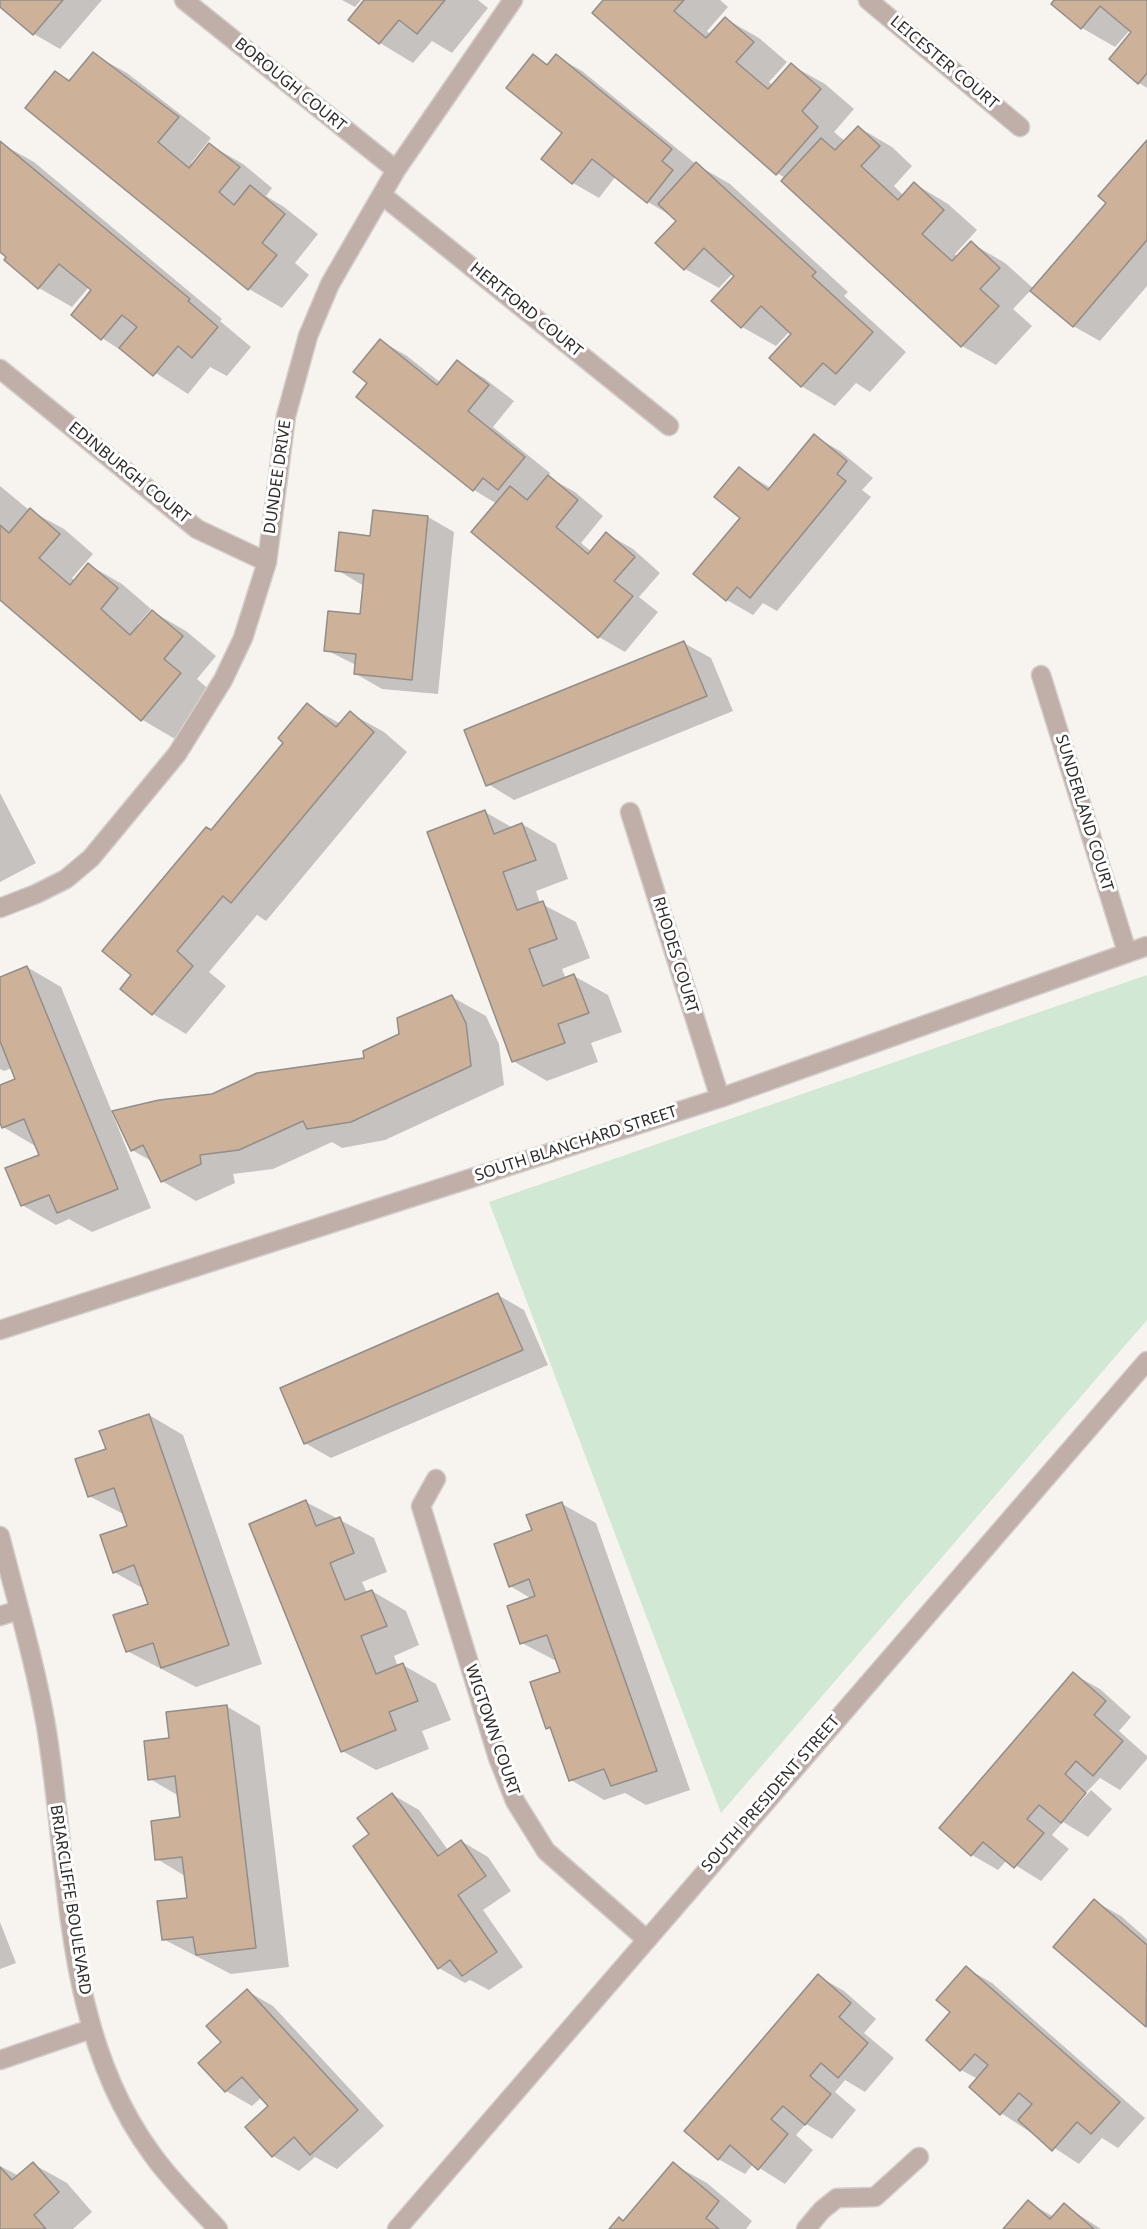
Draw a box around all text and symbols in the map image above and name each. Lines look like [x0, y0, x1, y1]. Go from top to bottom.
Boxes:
street label: LEICESTER COURT [886, 12, 1002, 114]
street label: BOROUGH COURT [231, 34, 349, 136]
street label: HERTFORD COURT [466, 259, 586, 361]
street label: EDINBURGH COURT [64, 418, 194, 528]
street label: DUNDEE DRIVE [261, 419, 295, 535]
street label: SUNDERLAND COURT [1051, 732, 1117, 894]
street label: RHODES COURT [648, 895, 702, 1015]
street label: SOUTH BLANCHARD STREET [473, 1102, 679, 1186]
street label: WIGTOWN COURT [461, 1662, 523, 1798]
street label: SOUTH PRESIDENT STREET [698, 1712, 844, 1876]
street label: BRIARCLIFFE BOULEVARD [45, 1804, 95, 1996]

